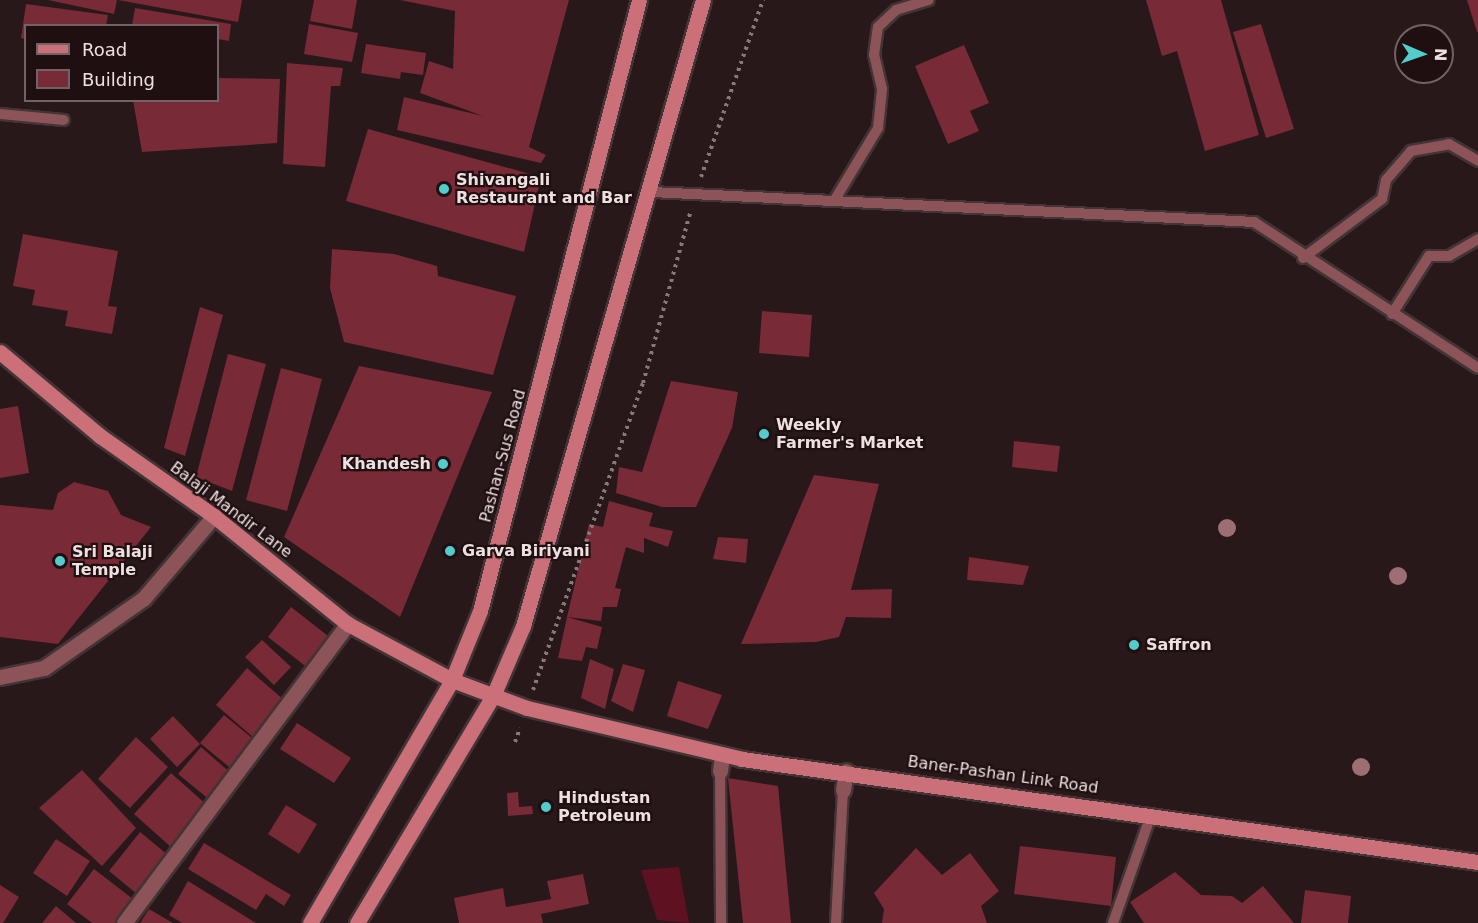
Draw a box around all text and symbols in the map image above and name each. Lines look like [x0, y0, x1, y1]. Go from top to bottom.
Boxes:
legend [24, 24, 219, 102]
north arrow [1394, 24, 1454, 84]
text: Road [82, 39, 127, 60]
text: N [1431, 48, 1450, 62]
text: Building [82, 69, 155, 90]
place label: Shivangali Restaurant and Bar [456, 170, 632, 208]
marker: Shivangali Restaurant and Bar [437, 182, 451, 196]
street label: Pashan-Sus Road [476, 387, 530, 525]
place label: Weekly Farmer's Market [776, 415, 923, 453]
marker: Weekly Farmer's Market [757, 427, 771, 441]
place label: Khandesh [342, 454, 431, 474]
marker: Khandesh [436, 457, 450, 471]
street label: Balaji Mandir Lane [166, 458, 296, 562]
place label: Garva Biriyani [462, 541, 590, 561]
place label: Sri Balaji Temple [72, 542, 153, 580]
marker: Garva Biriyani [443, 544, 457, 558]
marker: Sri Balaji Temple [53, 554, 67, 568]
place label: Saffron [1146, 635, 1212, 655]
marker: Saffron [1127, 638, 1141, 652]
street label: Baner-Pashan Link Road [906, 752, 1100, 798]
place label: Hindustan Petroleum [558, 788, 652, 826]
marker: Hindustan Petroleum [539, 800, 553, 814]

